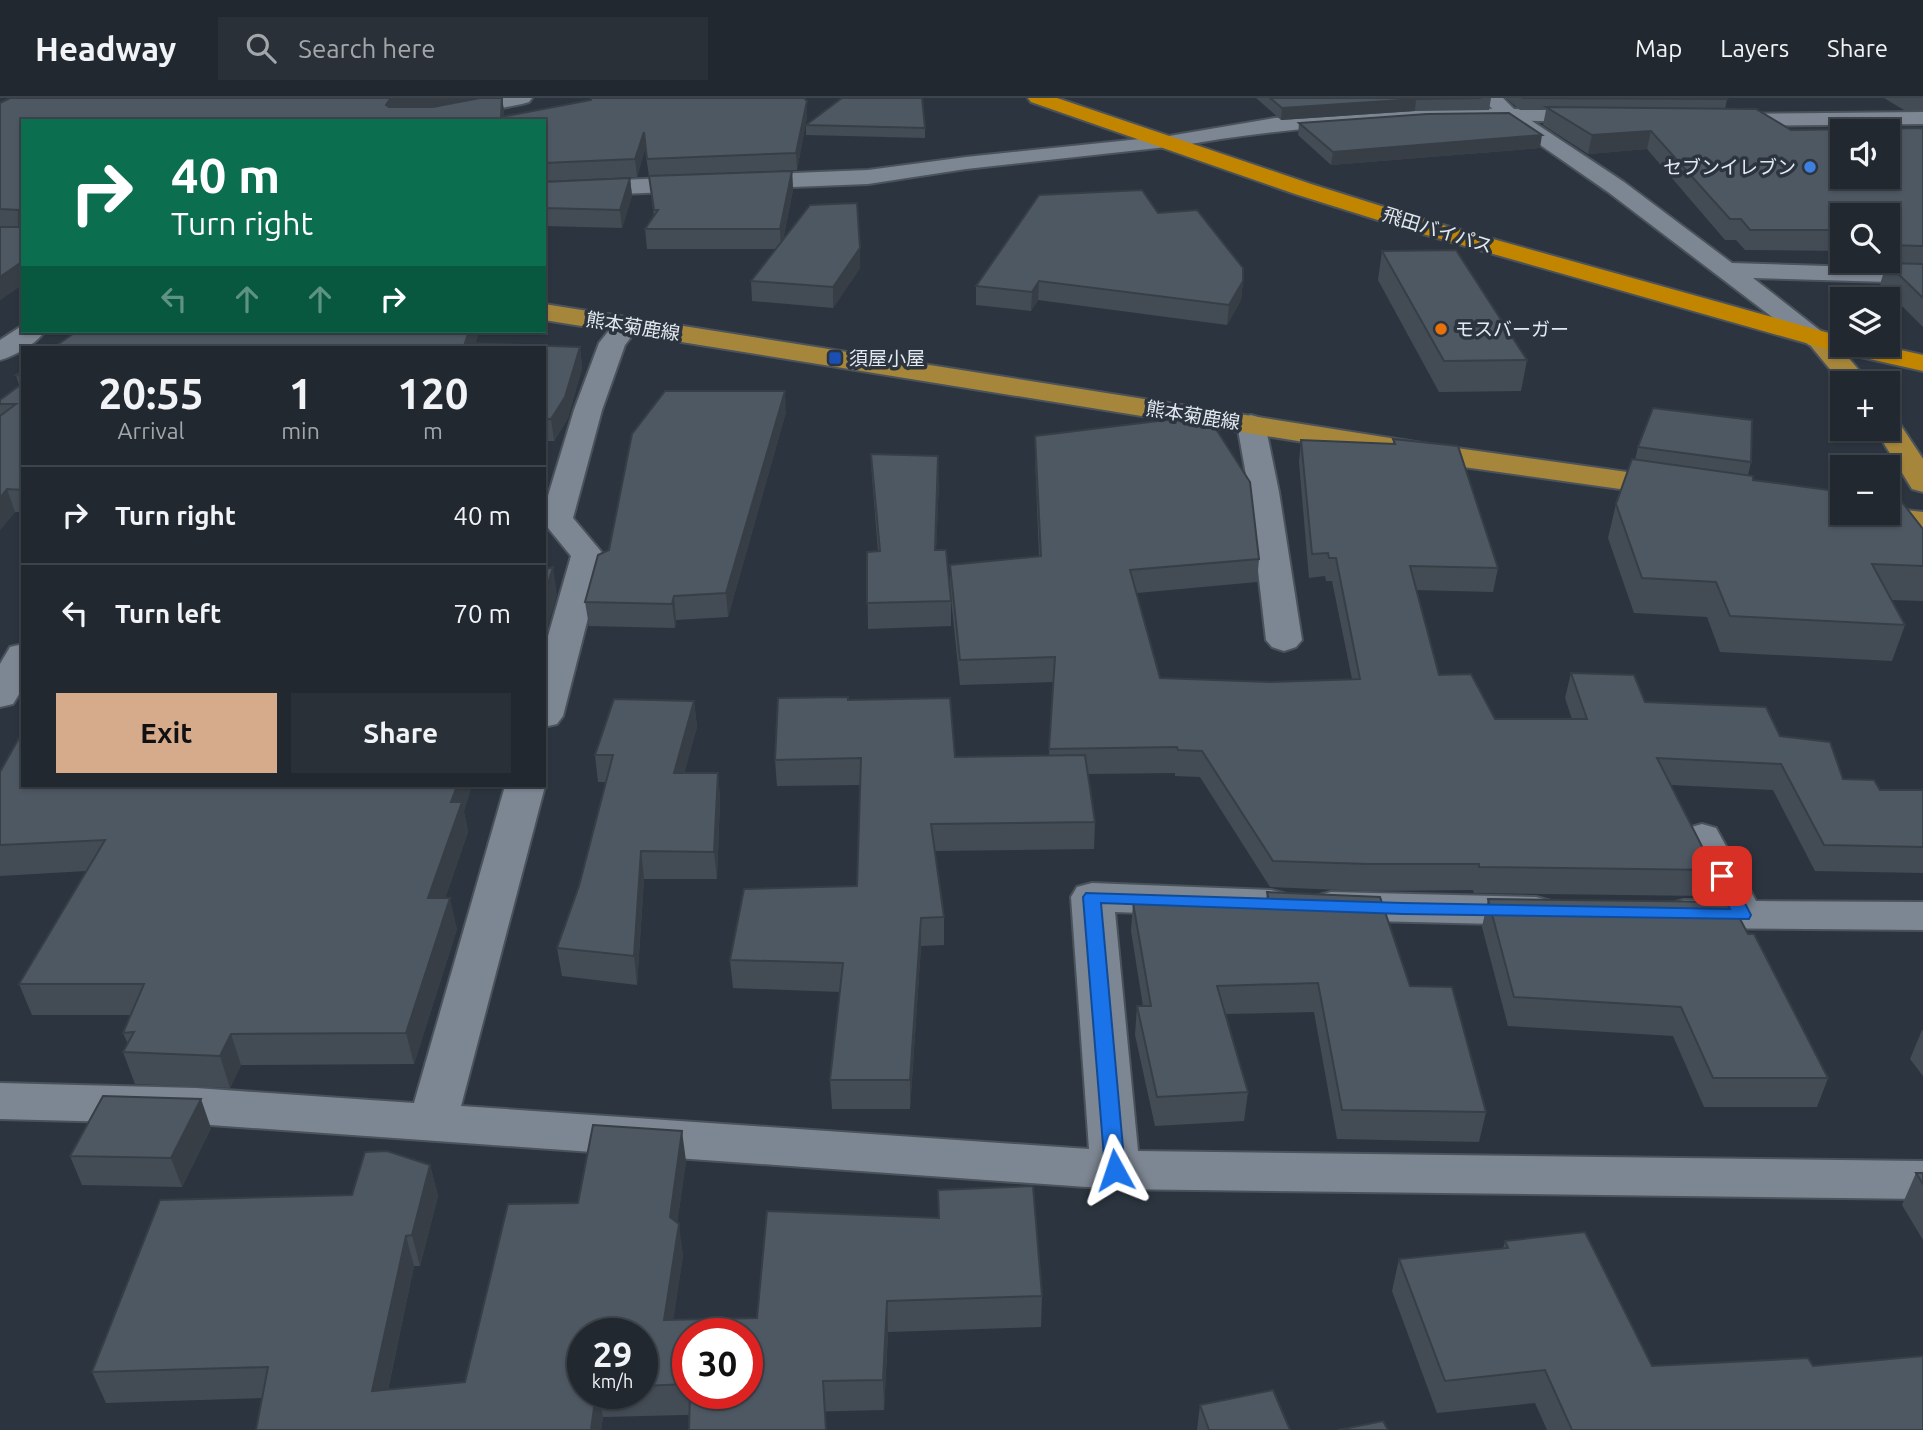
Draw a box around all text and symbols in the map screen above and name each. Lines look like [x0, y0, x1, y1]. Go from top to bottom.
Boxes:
search box [218, 17, 708, 80]
icon: search [242, 29, 280, 67]
text: Headway [35, 30, 176, 67]
text: Search here [298, 34, 436, 63]
text: Map [1635, 35, 1682, 62]
text: Layers [1720, 35, 1789, 62]
text: Share [1827, 35, 1888, 62]
map controls [1830, 119, 1900, 525]
button: sound [1830, 119, 1900, 189]
icon: right [56, 147, 147, 238]
text: 40 m [171, 147, 280, 202]
place label: セブンイレブン [1663, 156, 1796, 178]
marker: セブンイレブン [1802, 159, 1818, 175]
street label: 飛田バイパス [1380, 203, 1496, 257]
button: search [1830, 203, 1900, 273]
text: Turn right [171, 205, 313, 241]
icon: left [155, 280, 193, 318]
icon: ahead [228, 280, 266, 318]
icon: ahead [301, 280, 339, 318]
icon: right [374, 280, 412, 318]
button: layers [1830, 287, 1900, 357]
street label: 熊本菊鹿線 [584, 308, 682, 344]
place label: モスバーガー [1455, 318, 1569, 340]
marker: モスバーガー [1433, 321, 1449, 337]
place label: 須屋小屋 [849, 347, 925, 369]
marker: 須屋小屋 [827, 350, 843, 366]
text: 20:55 [99, 370, 204, 417]
text: 1 [289, 370, 312, 417]
text: 120 [397, 370, 468, 417]
button: + [1830, 371, 1900, 441]
street label: 熊本菊鹿線 [1144, 397, 1242, 433]
text: Arrival [118, 418, 185, 443]
text: min [281, 418, 320, 443]
text: m [423, 418, 443, 443]
button: − [1830, 455, 1900, 525]
icon: right [56, 496, 94, 534]
text: Turn right [115, 501, 236, 530]
text: 40 m [453, 501, 511, 530]
icon: left [56, 594, 94, 632]
text: Turn left [115, 599, 221, 628]
text: 70 m [453, 599, 511, 628]
button: Exit [56, 693, 277, 773]
button: Share [291, 693, 511, 773]
pin [1692, 846, 1752, 906]
icon: arrive [1703, 857, 1741, 895]
position arrow [1078, 1133, 1152, 1207]
speed limit sign: 30 [672, 1318, 763, 1409]
text: 29 [593, 1334, 632, 1374]
text: km/h [592, 1371, 633, 1391]

